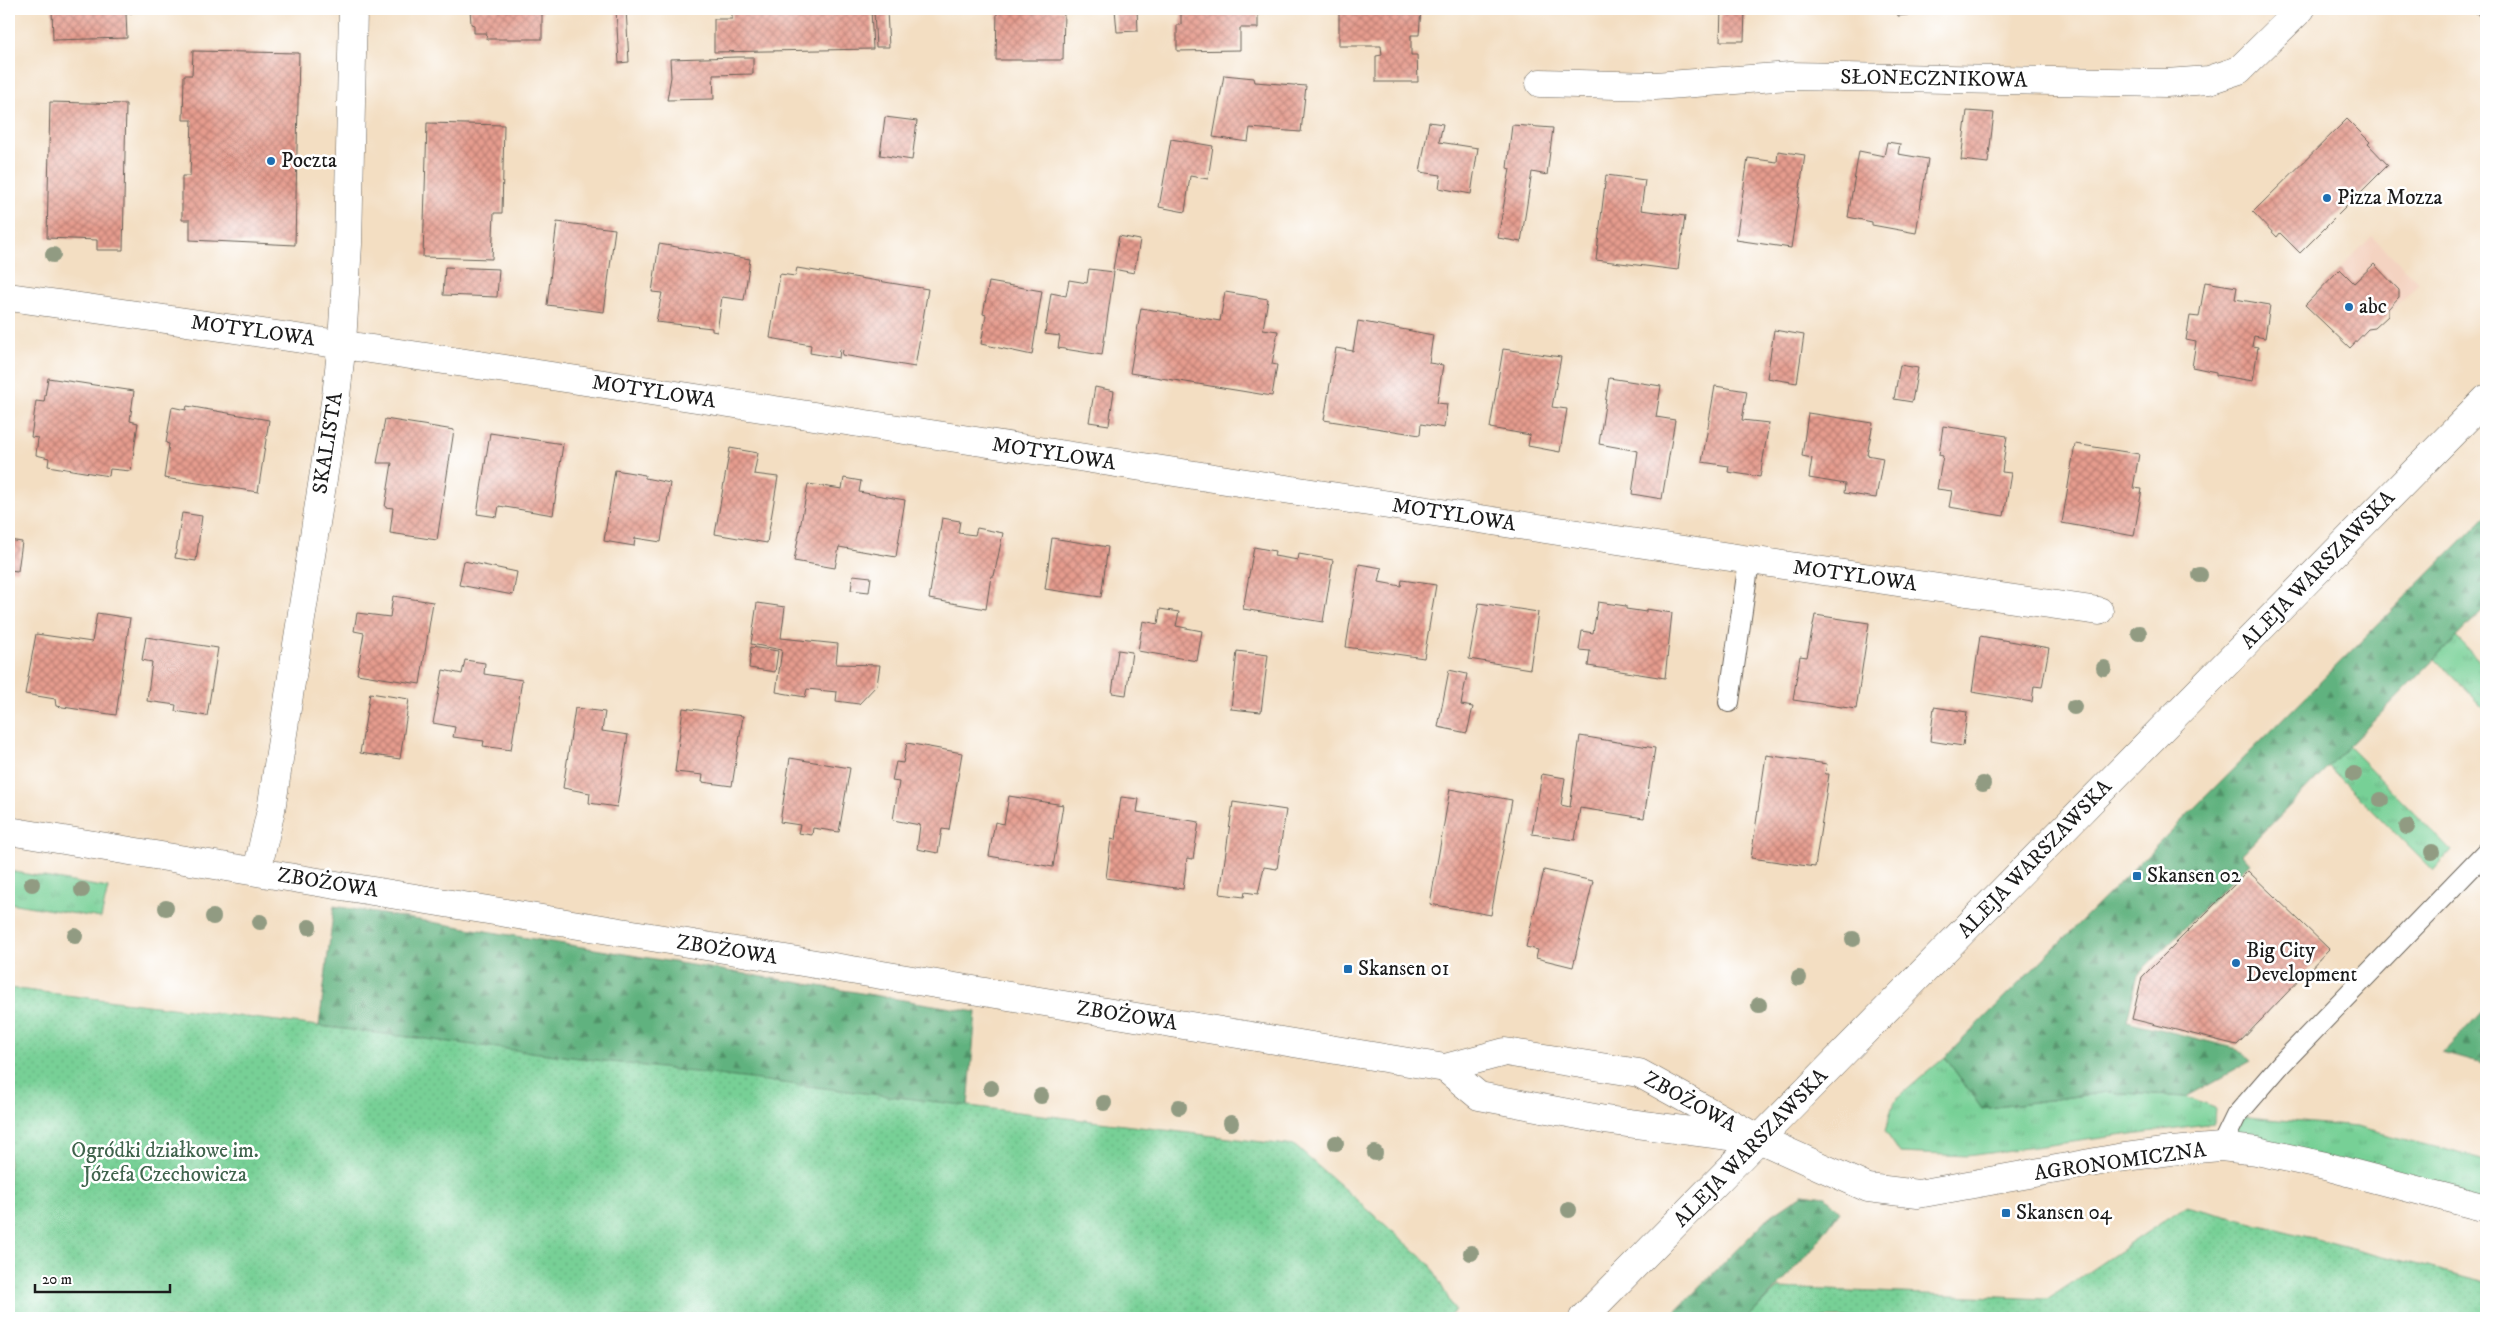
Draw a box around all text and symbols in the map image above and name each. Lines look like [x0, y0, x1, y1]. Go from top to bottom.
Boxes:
street label: SŁONECZNIKOWA [1840, 64, 2028, 94]
place label: Poczta [281, 148, 337, 174]
marker: Poczta [265, 155, 277, 167]
place label: Pizza Mozza [2337, 185, 2443, 211]
marker: Pizza Mozza [2321, 192, 2333, 204]
place label: abc [2359, 294, 2387, 320]
marker: abc [2343, 301, 2355, 313]
street label: MOTYLOWA [189, 309, 317, 353]
street label: MOTYLOWA [590, 369, 718, 415]
street label: SKALISTA [307, 390, 349, 496]
street label: MOTYLOWA [990, 431, 1118, 477]
street label: ALEJA WARSZAWSKA [2235, 485, 2401, 655]
street label: MOTYLOWA [1390, 492, 1518, 538]
street label: MOTYLOWA [1791, 554, 1919, 598]
street label: ALEJA WARSZAWSKA [1952, 774, 2118, 944]
street label: ZBOŻOWA [276, 861, 381, 904]
place label: Skansen 02 [2147, 863, 2242, 889]
marker: Skansen 02 [2131, 870, 2143, 882]
street label: ZBOŻOWA [675, 928, 780, 971]
place label: Big City Development [2246, 938, 2357, 988]
place label: Skansen 01 [1358, 956, 1449, 982]
marker: Big City Development [2230, 957, 2242, 969]
marker: Skansen 01 [1342, 963, 1354, 975]
street label: ZBOŻOWA [1075, 994, 1180, 1037]
street label: ALEJA WARSZAWSKA [1668, 1063, 1834, 1233]
street label: ZBOŻOWA [1639, 1065, 1742, 1138]
street label: AGRONOMICZNA [2032, 1137, 2208, 1187]
park label: Ogródki działkowe im. Józefa Czechowicza [71, 1138, 259, 1188]
place label: Skansen 04 [2016, 1200, 2113, 1226]
marker: Skansen 04 [2000, 1207, 2012, 1219]
scale bar [35, 1262, 170, 1294]
text: 20 m [42, 1270, 72, 1289]

